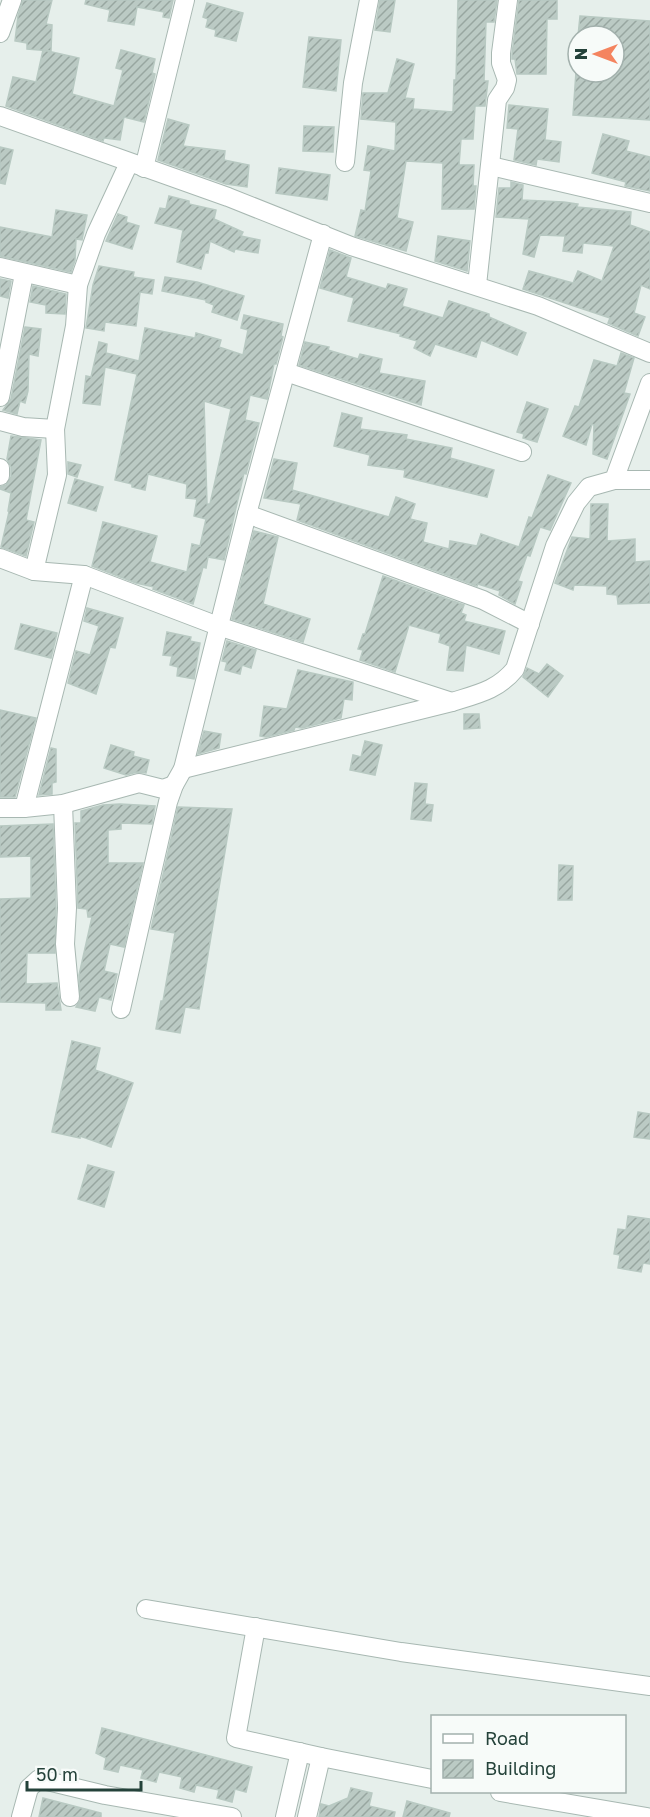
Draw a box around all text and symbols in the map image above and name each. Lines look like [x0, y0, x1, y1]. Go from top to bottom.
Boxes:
north arrow [566, 24, 626, 84]
text: N [571, 48, 591, 60]
legend [431, 1715, 626, 1793]
text: Road [485, 1727, 529, 1749]
scale bar [27, 1754, 141, 1792]
text: Building [485, 1757, 556, 1779]
text: 50 m [36, 1763, 78, 1785]

